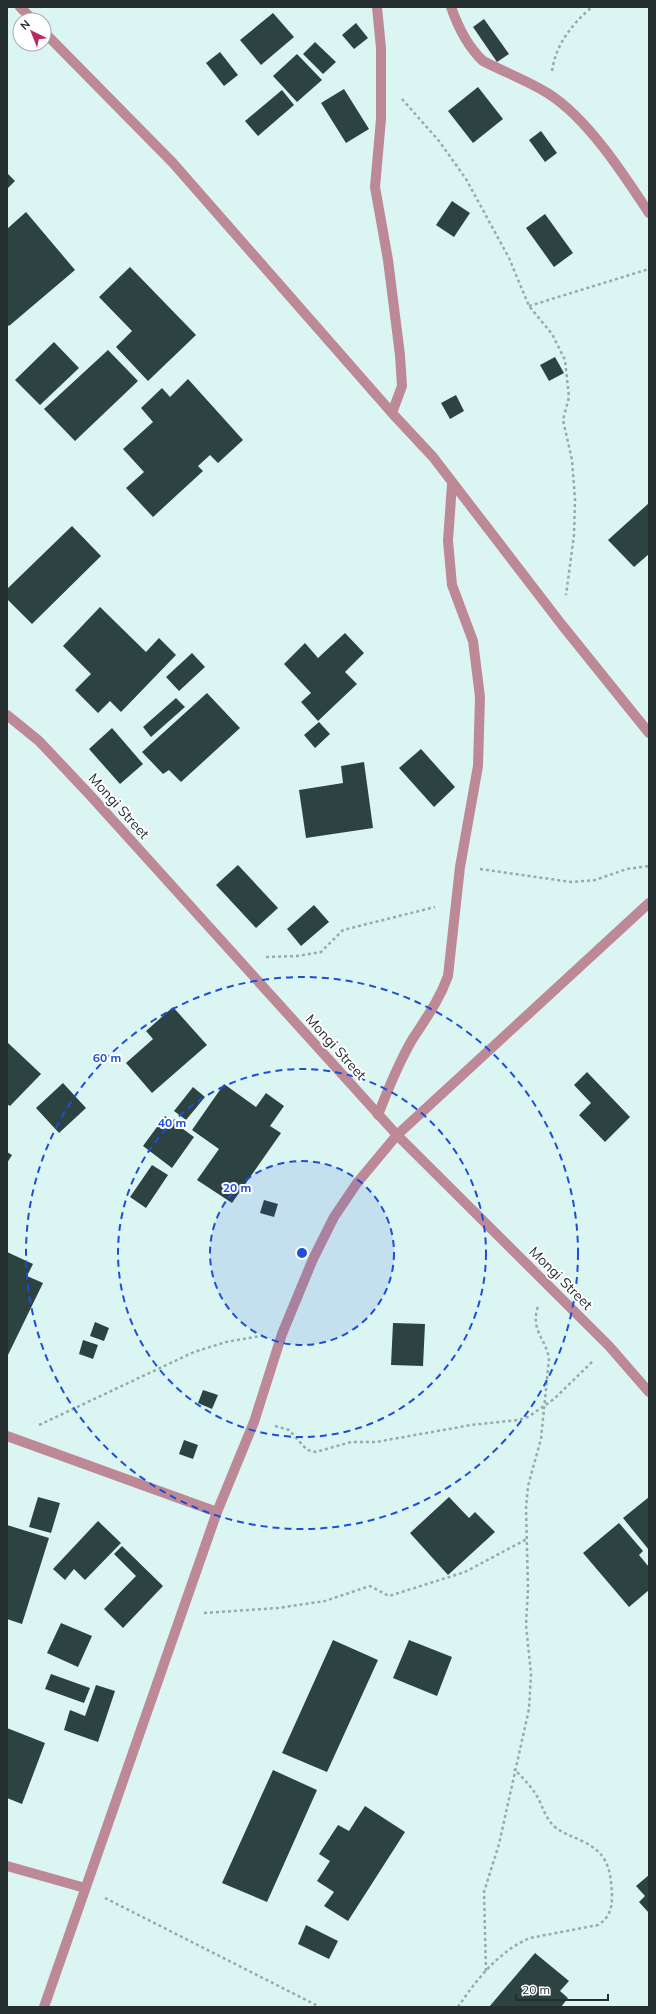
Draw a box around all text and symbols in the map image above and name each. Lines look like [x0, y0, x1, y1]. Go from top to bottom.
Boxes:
north arrow [12, 12, 52, 52]
text: N [17, 17, 33, 33]
street label: Mongi Street [85, 769, 153, 843]
street label: Mongi Street [302, 1010, 370, 1084]
text: 60 m [93, 1050, 121, 1065]
text: 40 m [158, 1115, 186, 1130]
text: 20 m [223, 1180, 251, 1195]
street label: Mongi Street [526, 1243, 597, 1314]
centre of rings [295, 1246, 309, 1260]
scale bar [516, 1976, 608, 2002]
text: 20 m [522, 1982, 550, 1997]

